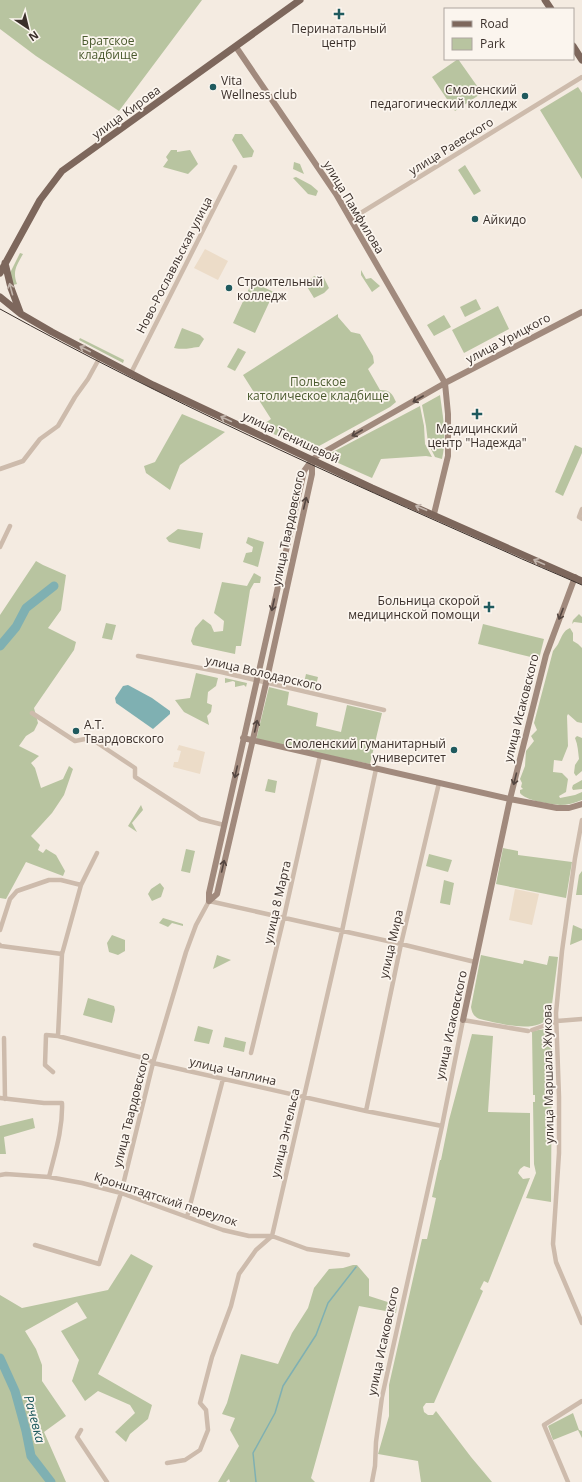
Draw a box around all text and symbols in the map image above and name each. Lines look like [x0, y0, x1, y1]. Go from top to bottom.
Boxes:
north arrow [8, 8, 48, 48]
marker: Перинатальный центр [333, 8, 345, 20]
legend [444, 8, 574, 60]
text: Road [480, 15, 509, 32]
place label: Перинатальный центр [291, 20, 387, 51]
text: N [26, 28, 42, 45]
park label: Братское кладбище [79, 32, 138, 63]
text: Park [480, 35, 506, 52]
place label: Vita Wellness club [221, 72, 297, 103]
street label: улица Кирова [88, 81, 164, 143]
place label: Смоленский педагогический колледж [370, 81, 517, 112]
marker: Vita Wellness club [208, 82, 218, 92]
marker: Смоленский педагогический колледж [520, 91, 530, 101]
street label: улица Раевского [405, 113, 497, 179]
street label: улица Памфилова [319, 157, 389, 257]
street label: Ново-Рославльская улица [132, 194, 216, 336]
place label: Айкидо [483, 211, 526, 228]
marker: Айкидо [470, 214, 480, 224]
place label: Строительный колледж [237, 273, 323, 304]
one-way arrow [7, 283, 15, 296]
marker: Строительный колледж [224, 283, 234, 293]
street label: улица Урицкого [463, 309, 553, 367]
one-way arrow [79, 345, 91, 352]
park label: Польское католическое кладбище [247, 373, 389, 404]
one-way arrow [412, 395, 424, 403]
street label: улица Тенишевой [240, 407, 342, 467]
marker: Медицинский центр "Надежда" [471, 408, 483, 420]
one-way arrow [220, 415, 232, 422]
place label: Медицинский центр "Надежда" [427, 420, 527, 451]
one-way arrow [351, 430, 363, 438]
street label: улица Твардовского [267, 469, 309, 587]
one-way arrow [302, 497, 309, 510]
one-way arrow [415, 504, 427, 512]
one-way arrow [534, 557, 546, 565]
place label: Больница скорой медицинской помощи [348, 592, 480, 623]
one-way arrow [268, 598, 276, 611]
marker: Больница скорой медицинской помощи [483, 601, 495, 613]
one-way arrow [556, 607, 564, 619]
street label: улица Володарского [204, 651, 324, 695]
street label: улица Исаковского [499, 652, 543, 764]
place label: А.Т. Твардовского [84, 716, 164, 747]
one-way arrow [253, 720, 260, 733]
marker: А.Т. Твардовского [71, 726, 81, 736]
place label: Смоленский гуманитарный университет [285, 735, 446, 766]
marker: Смоленский гуманитарный университет [449, 745, 459, 755]
one-way arrow [231, 766, 239, 779]
one-way arrow [511, 772, 518, 785]
street label: улица 8 Марта [259, 859, 295, 945]
one-way arrow [220, 860, 228, 873]
street label: улица Мира [375, 908, 407, 980]
street label: улица Исаковского [431, 969, 471, 1081]
street label: улица Маршала Жукова [538, 1004, 558, 1144]
street label: улица Твардовского [108, 1051, 154, 1169]
street label: улица Чаплина [188, 1053, 278, 1089]
street label: улица Энгельса [266, 1087, 304, 1179]
street label: Кронштадтский переулок [92, 1168, 241, 1230]
street label: улица Исаковского [363, 1285, 403, 1397]
water label: Рачевка [20, 1393, 50, 1446]

